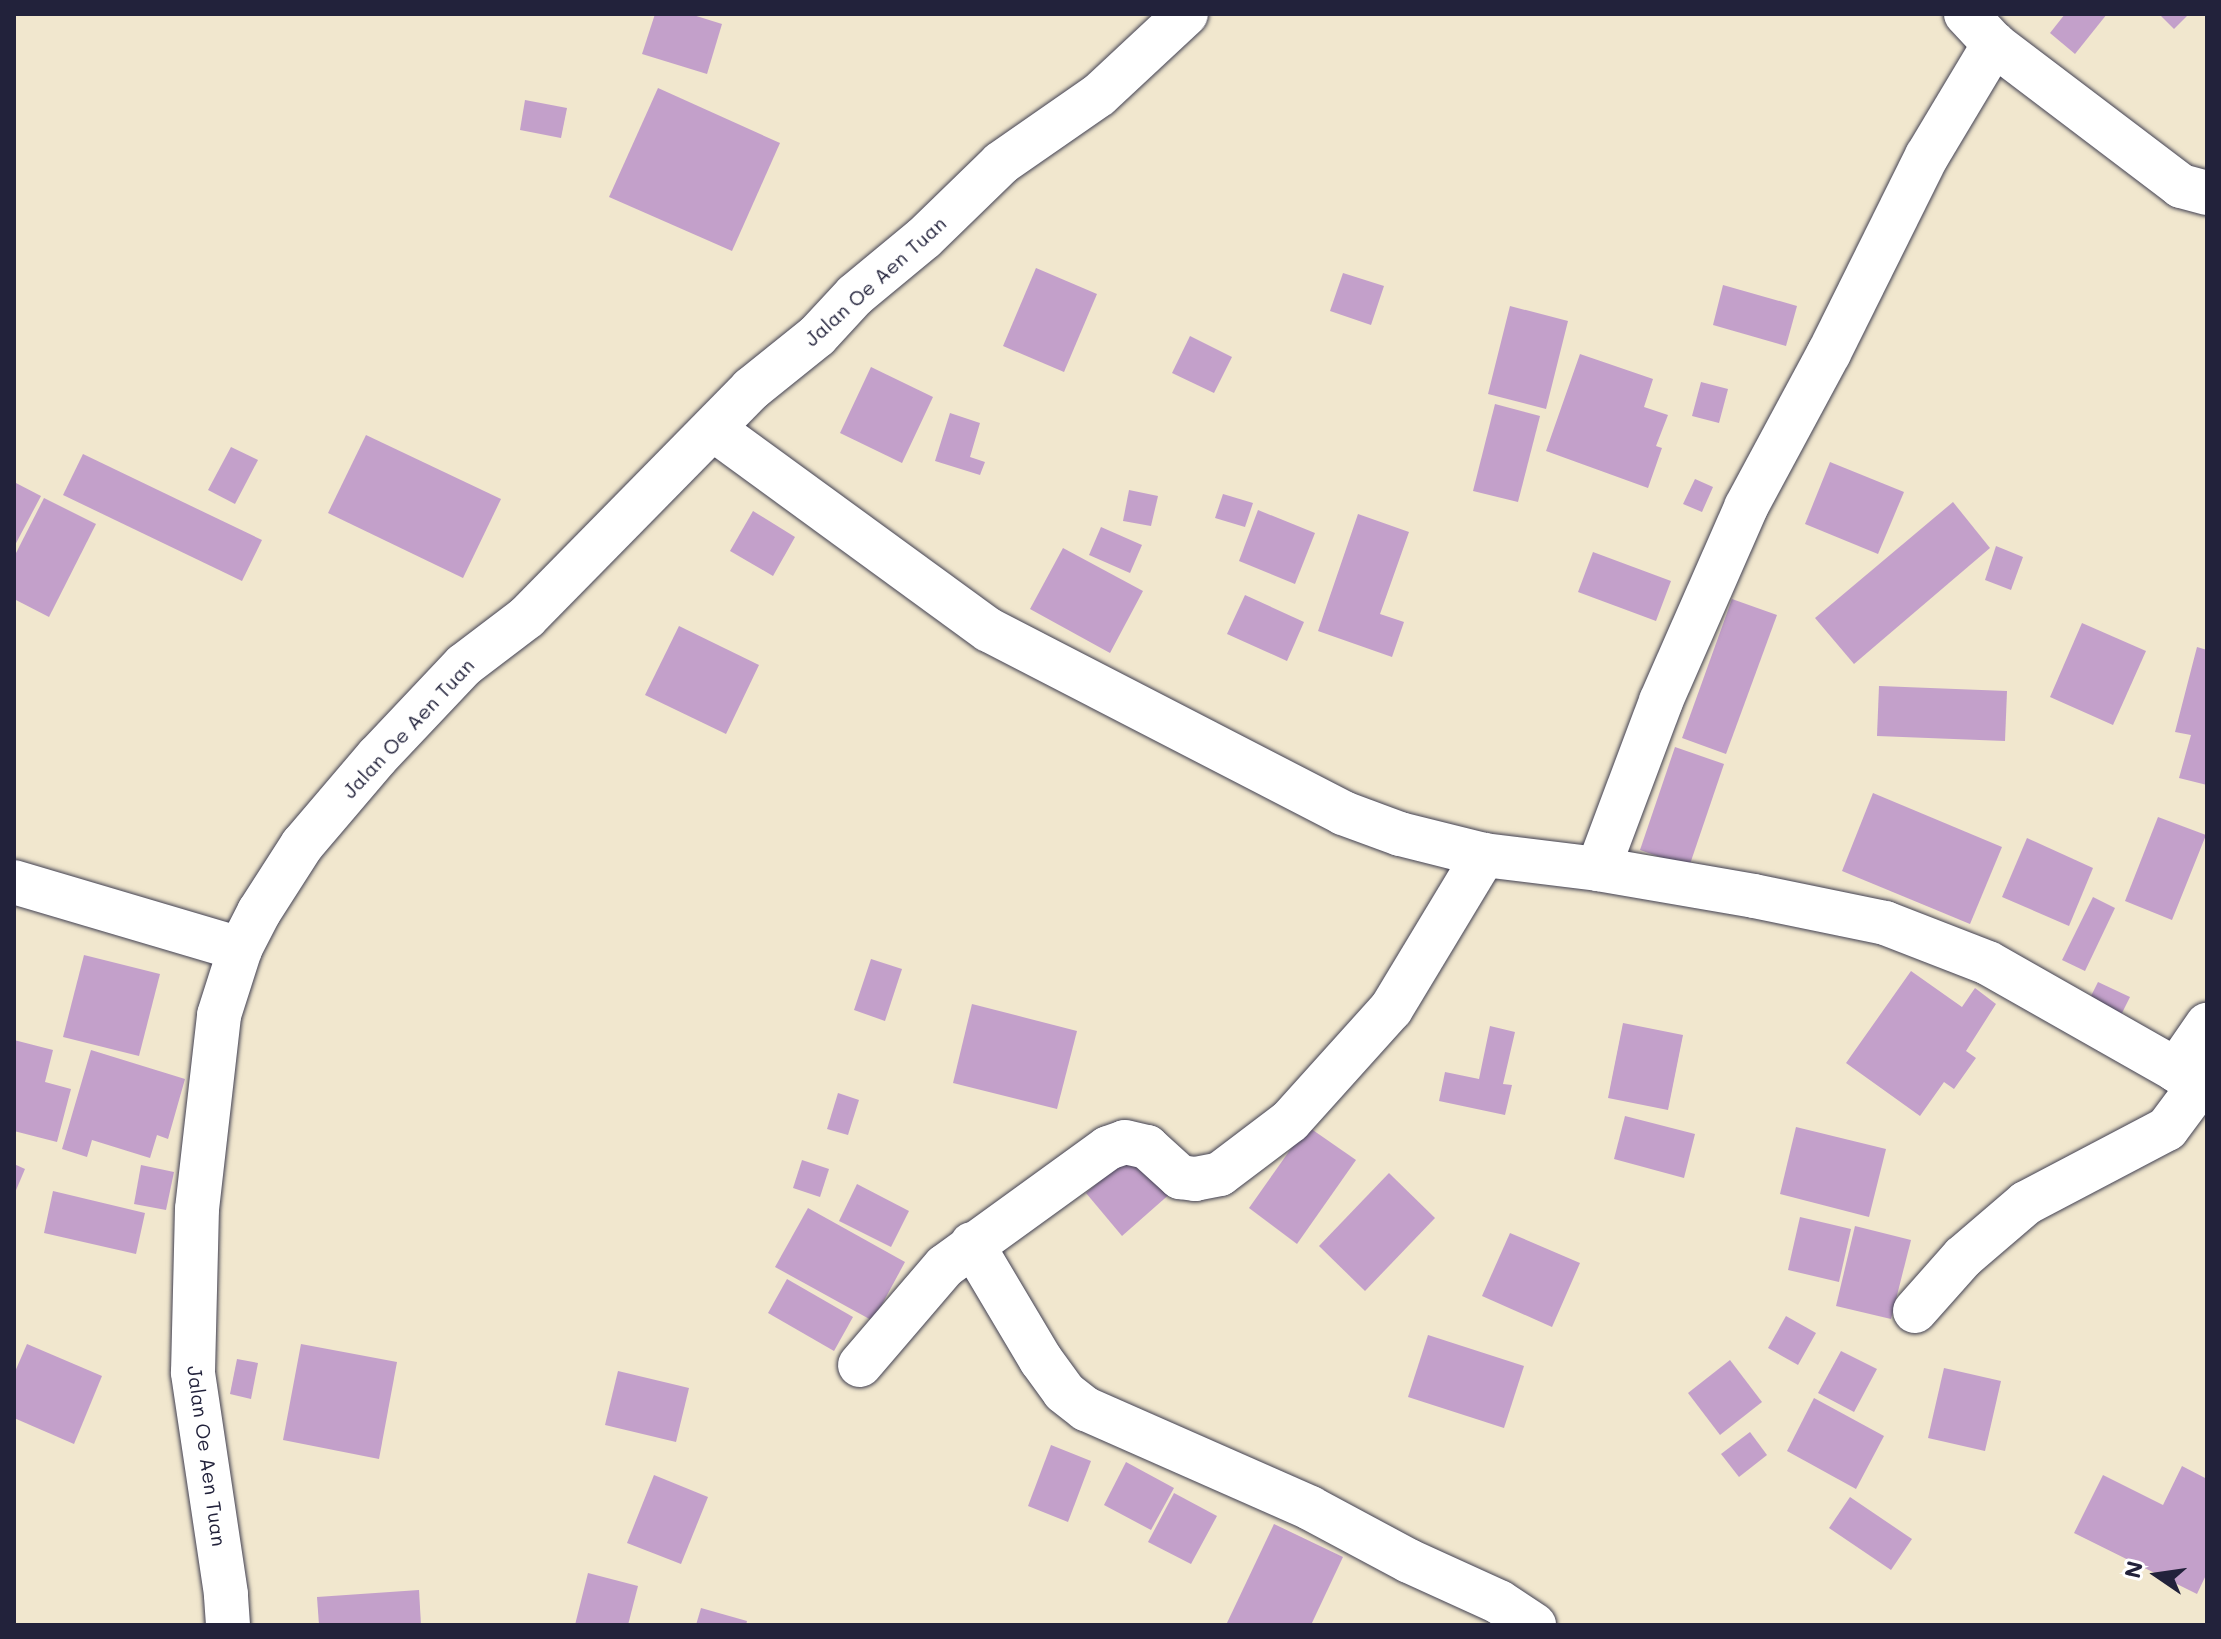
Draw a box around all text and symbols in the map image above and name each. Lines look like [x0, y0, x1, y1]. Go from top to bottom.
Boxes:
street label: Jalan Oe Aen Tuan [799, 211, 951, 351]
street label: Jalan Oe Aen Tuan [337, 653, 479, 803]
street label: Jalan Oe Aen Tuan [182, 1364, 232, 1548]
north arrow [2117, 1535, 2197, 1615]
text: N [2117, 1558, 2149, 1581]

